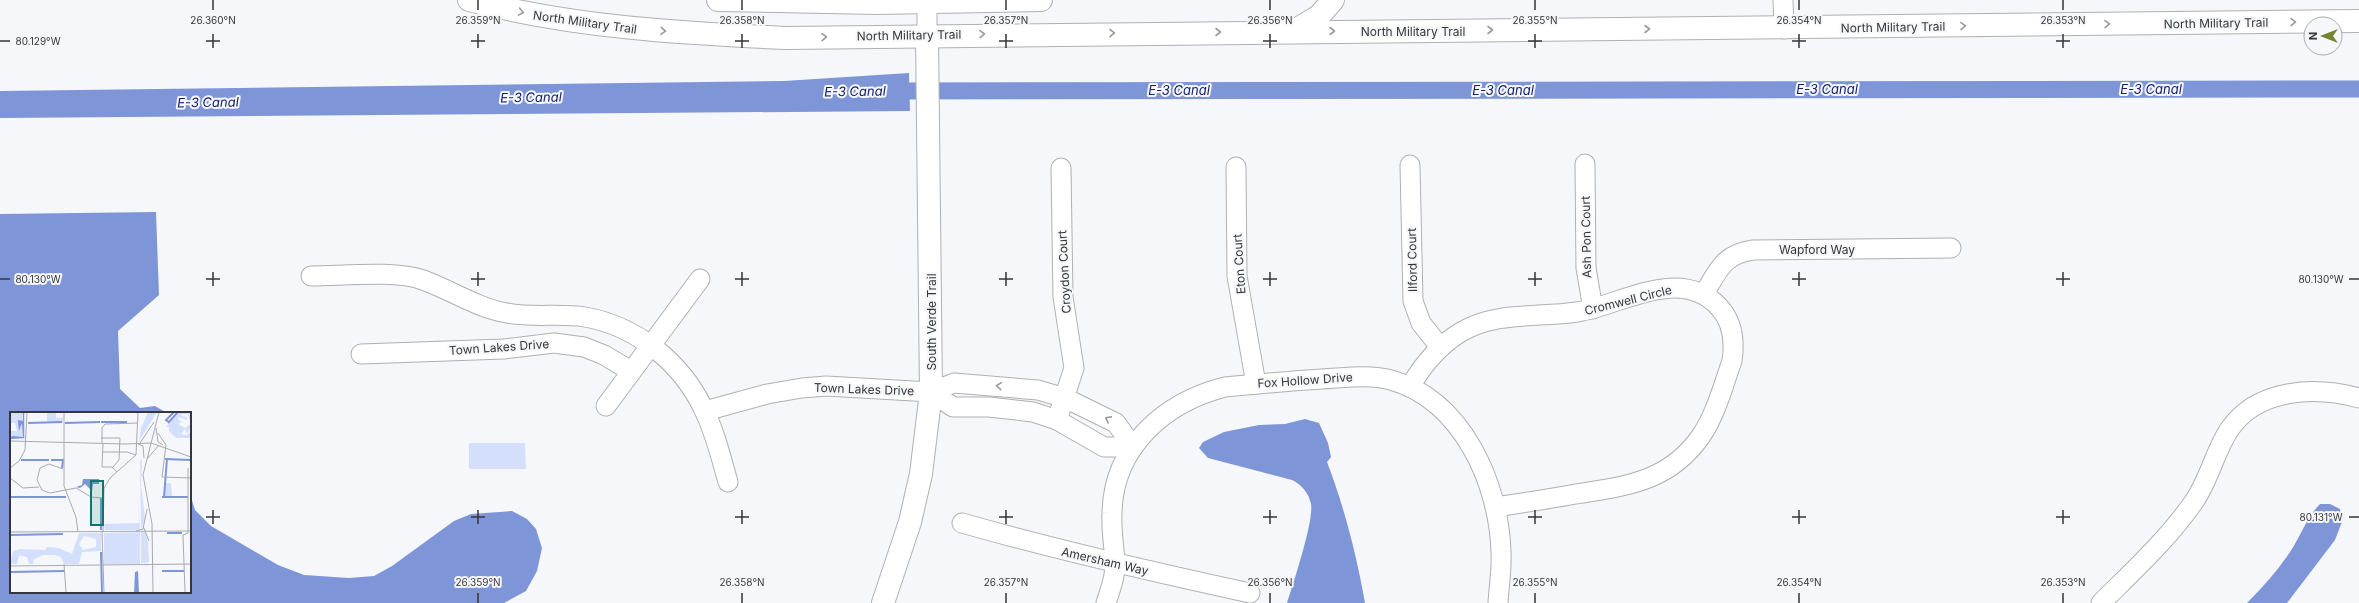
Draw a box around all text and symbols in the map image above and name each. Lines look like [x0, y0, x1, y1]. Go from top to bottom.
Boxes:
one-way arrow [517, 7, 524, 16]
street label: North Military Trail [532, 7, 638, 37]
text: 26.360°N [190, 14, 236, 26]
text: 26.359°N [455, 14, 501, 26]
text: 26.358°N [720, 14, 764, 26]
text: 26.357°N [984, 14, 1028, 26]
text: 26.356°N [1247, 14, 1293, 26]
text: 26.355°N [1513, 14, 1558, 26]
text: 26.354°N [1776, 14, 1822, 26]
text: 26.353°N [2041, 14, 2085, 26]
street label: North Military Trail [2164, 15, 2268, 31]
north arrow [2303, 16, 2343, 56]
one-way arrow [2290, 18, 2296, 26]
street label: North Military Trail [1841, 19, 1945, 35]
one-way arrow [2104, 20, 2110, 28]
one-way arrow [1960, 22, 1966, 30]
street label: North Military Trail [1361, 24, 1465, 39]
one-way arrow [1644, 25, 1650, 33]
one-way arrow [1487, 26, 1493, 34]
one-way arrow [660, 27, 666, 36]
street label: North Military Trail [857, 27, 961, 43]
one-way arrow [1329, 27, 1335, 35]
one-way arrow [1215, 28, 1221, 36]
one-way arrow [1109, 29, 1115, 37]
one-way arrow [979, 30, 985, 38]
text: N [2306, 32, 2320, 40]
one-way arrow [821, 33, 827, 41]
text: 80.129°W [15, 35, 61, 47]
water label: E-3 Canal [1796, 81, 1859, 97]
water label: E-3 Canal [2120, 81, 2183, 97]
water label: E-3 Canal [824, 82, 887, 100]
water label: E-3 Canal [1148, 82, 1211, 98]
water label: E-3 Canal [1472, 82, 1535, 98]
water label: E-3 Canal [500, 88, 563, 106]
water label: E-3 Canal [177, 93, 240, 111]
street label: Ash Pon Court [1578, 196, 1594, 278]
street label: Ilford Court [1404, 228, 1420, 292]
street label: Croydon Court [1054, 230, 1074, 314]
street label: Eton Court [1229, 233, 1249, 295]
street label: Wapford Way [1779, 242, 1855, 257]
text: 80.130°W [15, 273, 61, 285]
street label: South Verde Trail [924, 273, 939, 371]
text: 80.130°W [2298, 273, 2344, 285]
street label: Cromwell Circle [1583, 282, 1673, 318]
street label: Town Lakes Drive [448, 336, 550, 358]
street label: Fox Hollow Drive [1257, 369, 1353, 391]
street label: Town Lakes Drive [814, 380, 914, 398]
one-way arrow [996, 382, 1002, 391]
inset map [10, 412, 191, 593]
one-way arrow [1104, 416, 1112, 424]
text: 80.131°W [2300, 511, 2343, 523]
street label: Amersham Way [1060, 544, 1150, 578]
text: 26.359°N [455, 576, 501, 588]
text: 26.358°N [720, 576, 764, 588]
text: 26.357°N [984, 576, 1028, 588]
text: 26.356°N [1247, 576, 1293, 588]
text: 26.355°N [1513, 576, 1558, 588]
text: 26.354°N [1776, 576, 1822, 588]
text: 26.353°N [2041, 576, 2085, 588]

